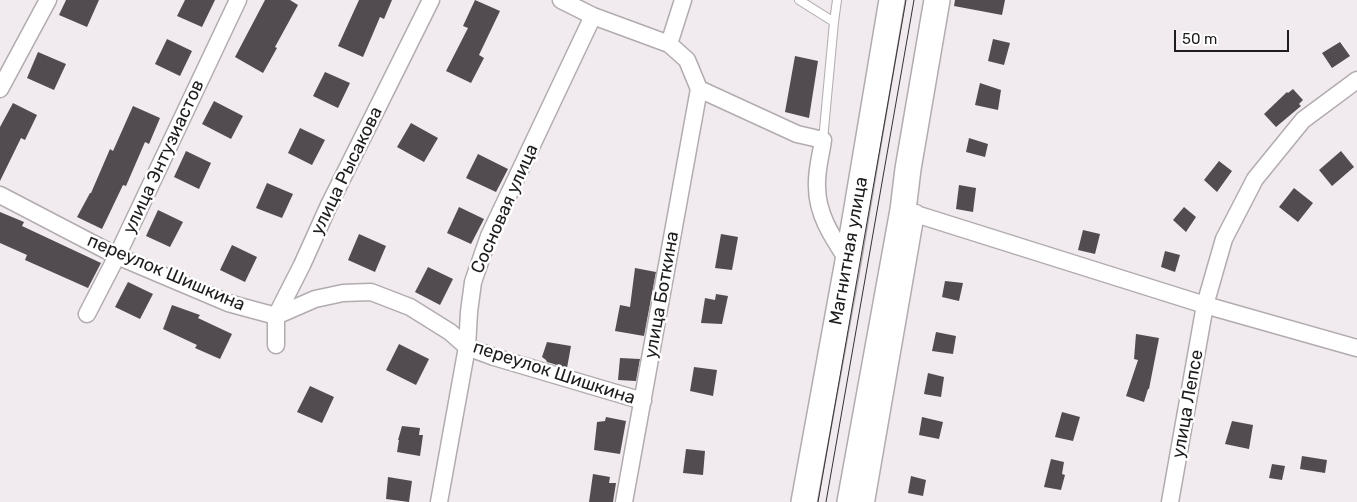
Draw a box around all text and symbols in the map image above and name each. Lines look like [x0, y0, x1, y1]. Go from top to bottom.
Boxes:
scale bar [1177, 20, 1292, 52]
text: 50 m [1182, 30, 1217, 48]
street label: улица Энтузиастов [119, 77, 209, 237]
street label: улица Рысакова [307, 103, 387, 239]
street label: Сосновая улица [467, 141, 543, 277]
street label: Магнитная улица [825, 175, 873, 327]
street label: переулок Шишкина [84, 230, 248, 316]
street label: улица Боткина [640, 230, 684, 360]
street label: переулок Шишкина [470, 337, 638, 409]
street label: улица Лепсе [1168, 348, 1208, 460]

